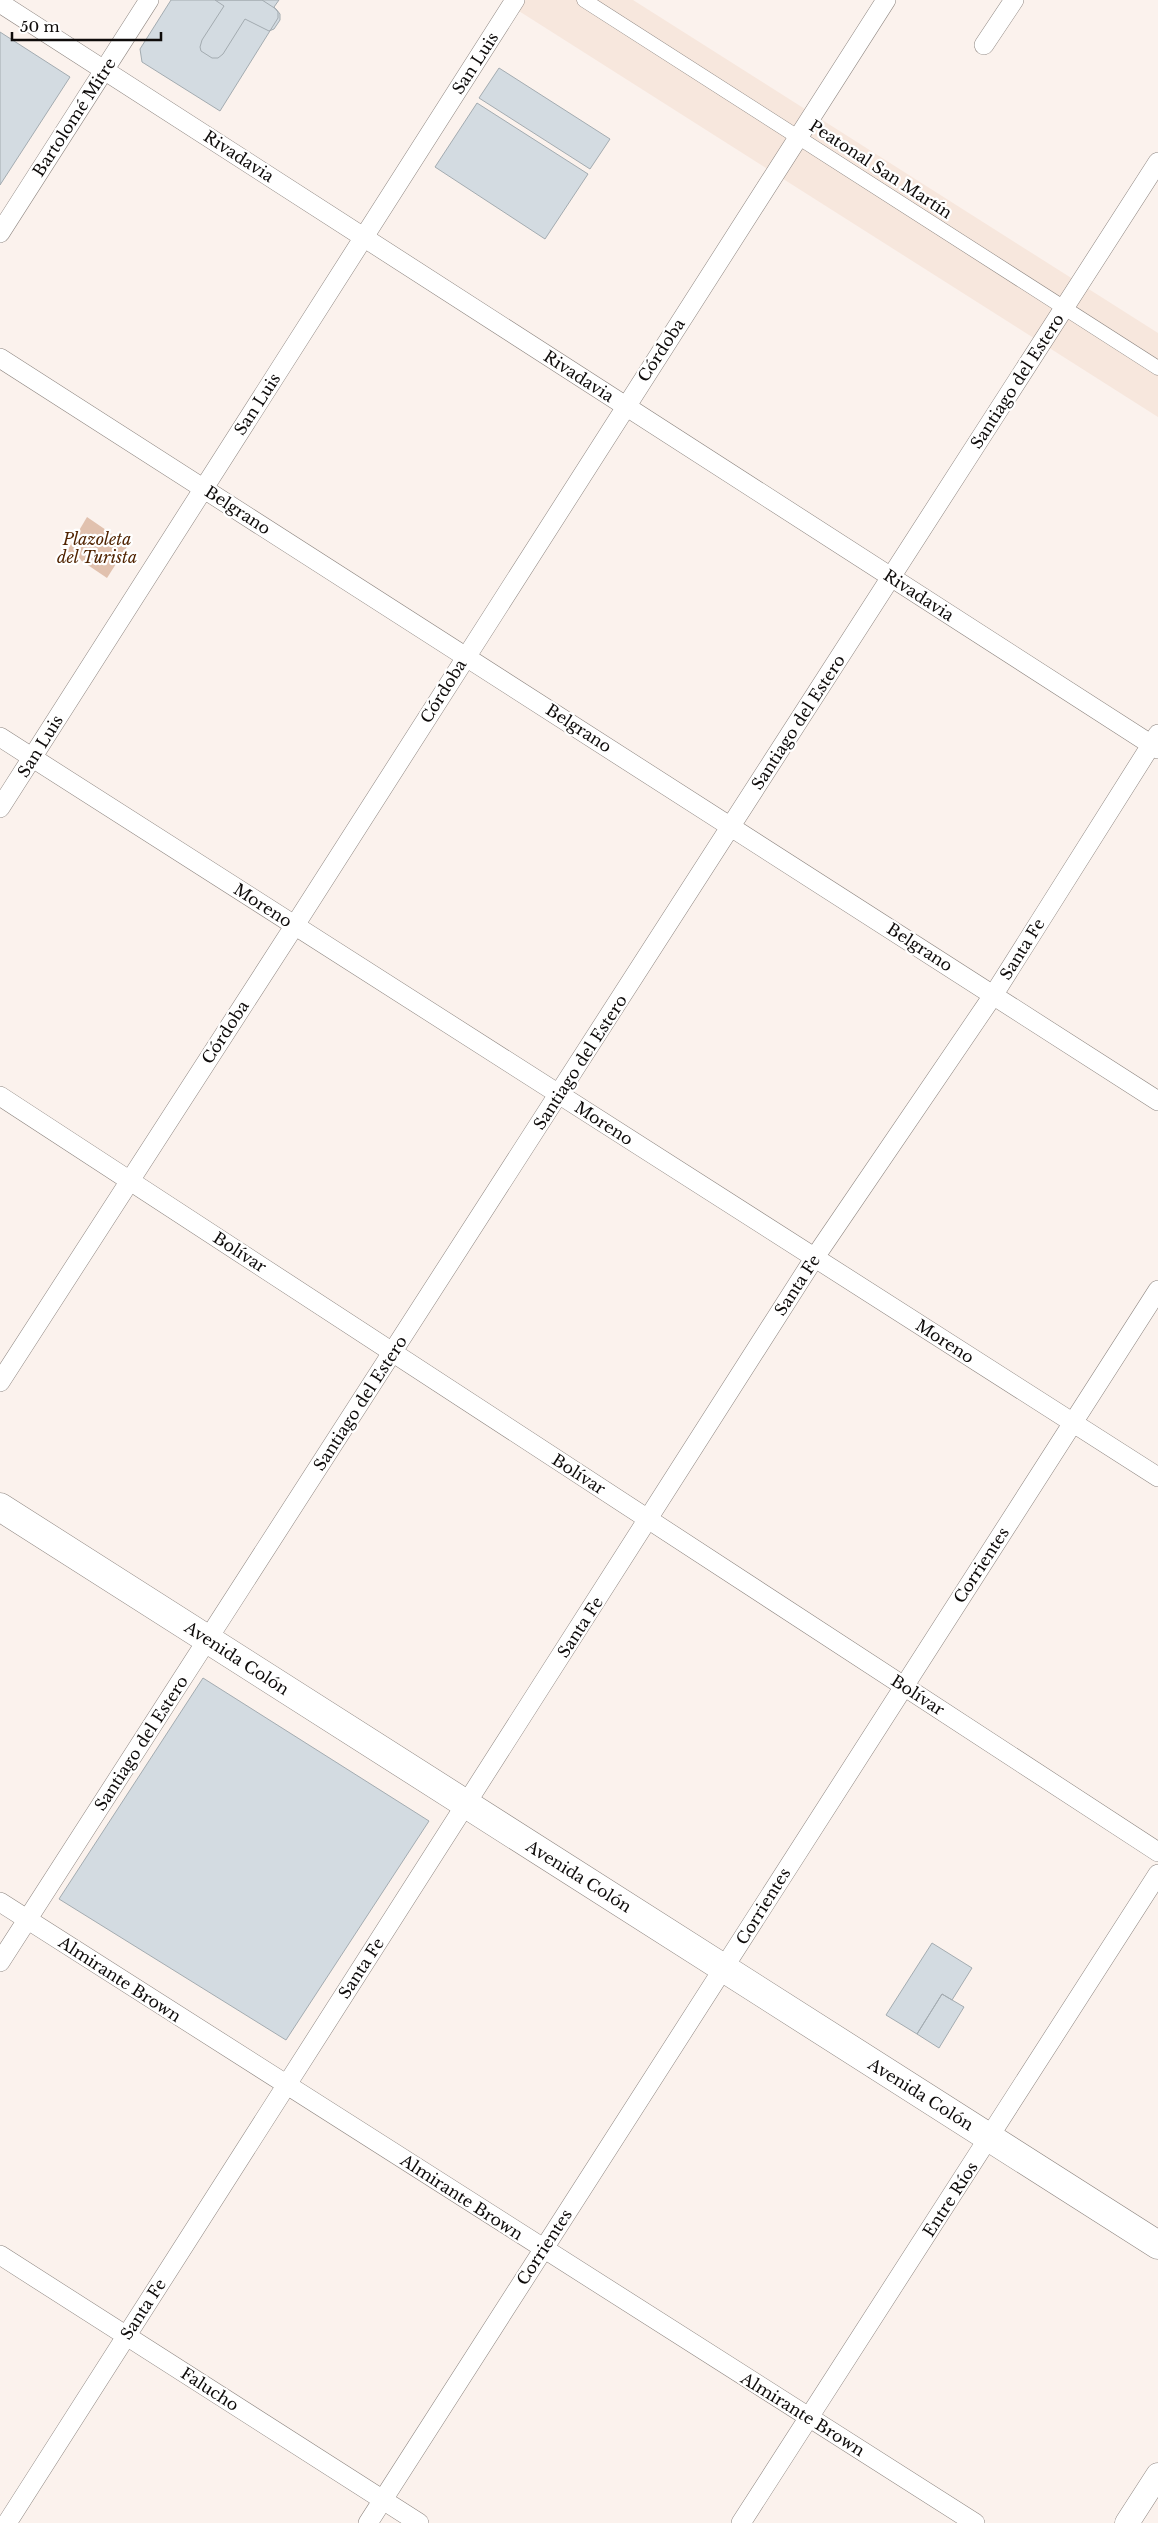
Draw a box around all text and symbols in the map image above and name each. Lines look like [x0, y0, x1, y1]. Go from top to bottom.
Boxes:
scale bar [12, 10, 161, 42]
text: 50 m [20, 17, 60, 36]
street label: San Luis [448, 28, 502, 98]
street label: Bartolomé Mitre [28, 54, 120, 180]
street label: Peatonal San Martín [806, 115, 956, 223]
street label: Rivadavia [200, 126, 278, 186]
street label: Santiago del Estero [966, 310, 1068, 452]
street label: Córdoba [633, 315, 689, 385]
street label: Rivadavia [540, 346, 618, 406]
street label: San Luis [230, 369, 284, 439]
street label: Belgrano [201, 481, 275, 539]
park label: Plazoleta del Turista [57, 529, 137, 567]
street label: Rivadavia [880, 565, 958, 625]
street label: Santiago del Estero [747, 651, 849, 793]
street label: Córdoba [416, 655, 470, 727]
street label: Belgrano [542, 699, 616, 757]
street label: San Luis [13, 711, 67, 781]
street label: Moreno [230, 879, 296, 931]
street label: Santa Fe [995, 915, 1049, 983]
street label: Belgrano [883, 918, 957, 976]
street label: Santiago del Estero [529, 991, 631, 1133]
street label: Córdoba [197, 997, 253, 1067]
street label: Moreno [571, 1097, 637, 1149]
street label: Bolívar [210, 1227, 271, 1277]
street label: Santa Fe [770, 1251, 824, 1319]
street label: Moreno [912, 1315, 978, 1367]
street label: Santiago del Estero [309, 1332, 411, 1474]
street label: Bolívar [549, 1449, 610, 1499]
street label: Corrientes [949, 1523, 1013, 1607]
street label: Santa Fe [553, 1593, 607, 1661]
street label: Avenida Colón [180, 1616, 293, 1699]
street label: Bolívar [888, 1670, 949, 1720]
street label: Santiago del Estero [90, 1672, 192, 1814]
street label: Avenida Colón [522, 1835, 635, 1916]
street label: Corrientes [732, 1864, 794, 1948]
street label: Almirante Brown [54, 1931, 185, 2026]
street label: Santa Fe [334, 1934, 388, 2002]
street label: Avenida Colón [864, 2053, 977, 2134]
street label: Almirante Brown [396, 2149, 527, 2244]
street label: Entre Ríos [918, 2158, 982, 2240]
street label: Corrientes [512, 2205, 576, 2289]
street label: Santa Fe [116, 2275, 170, 2343]
street label: Falucho [177, 2363, 243, 2415]
street label: Almirante Brown [737, 2367, 869, 2460]

